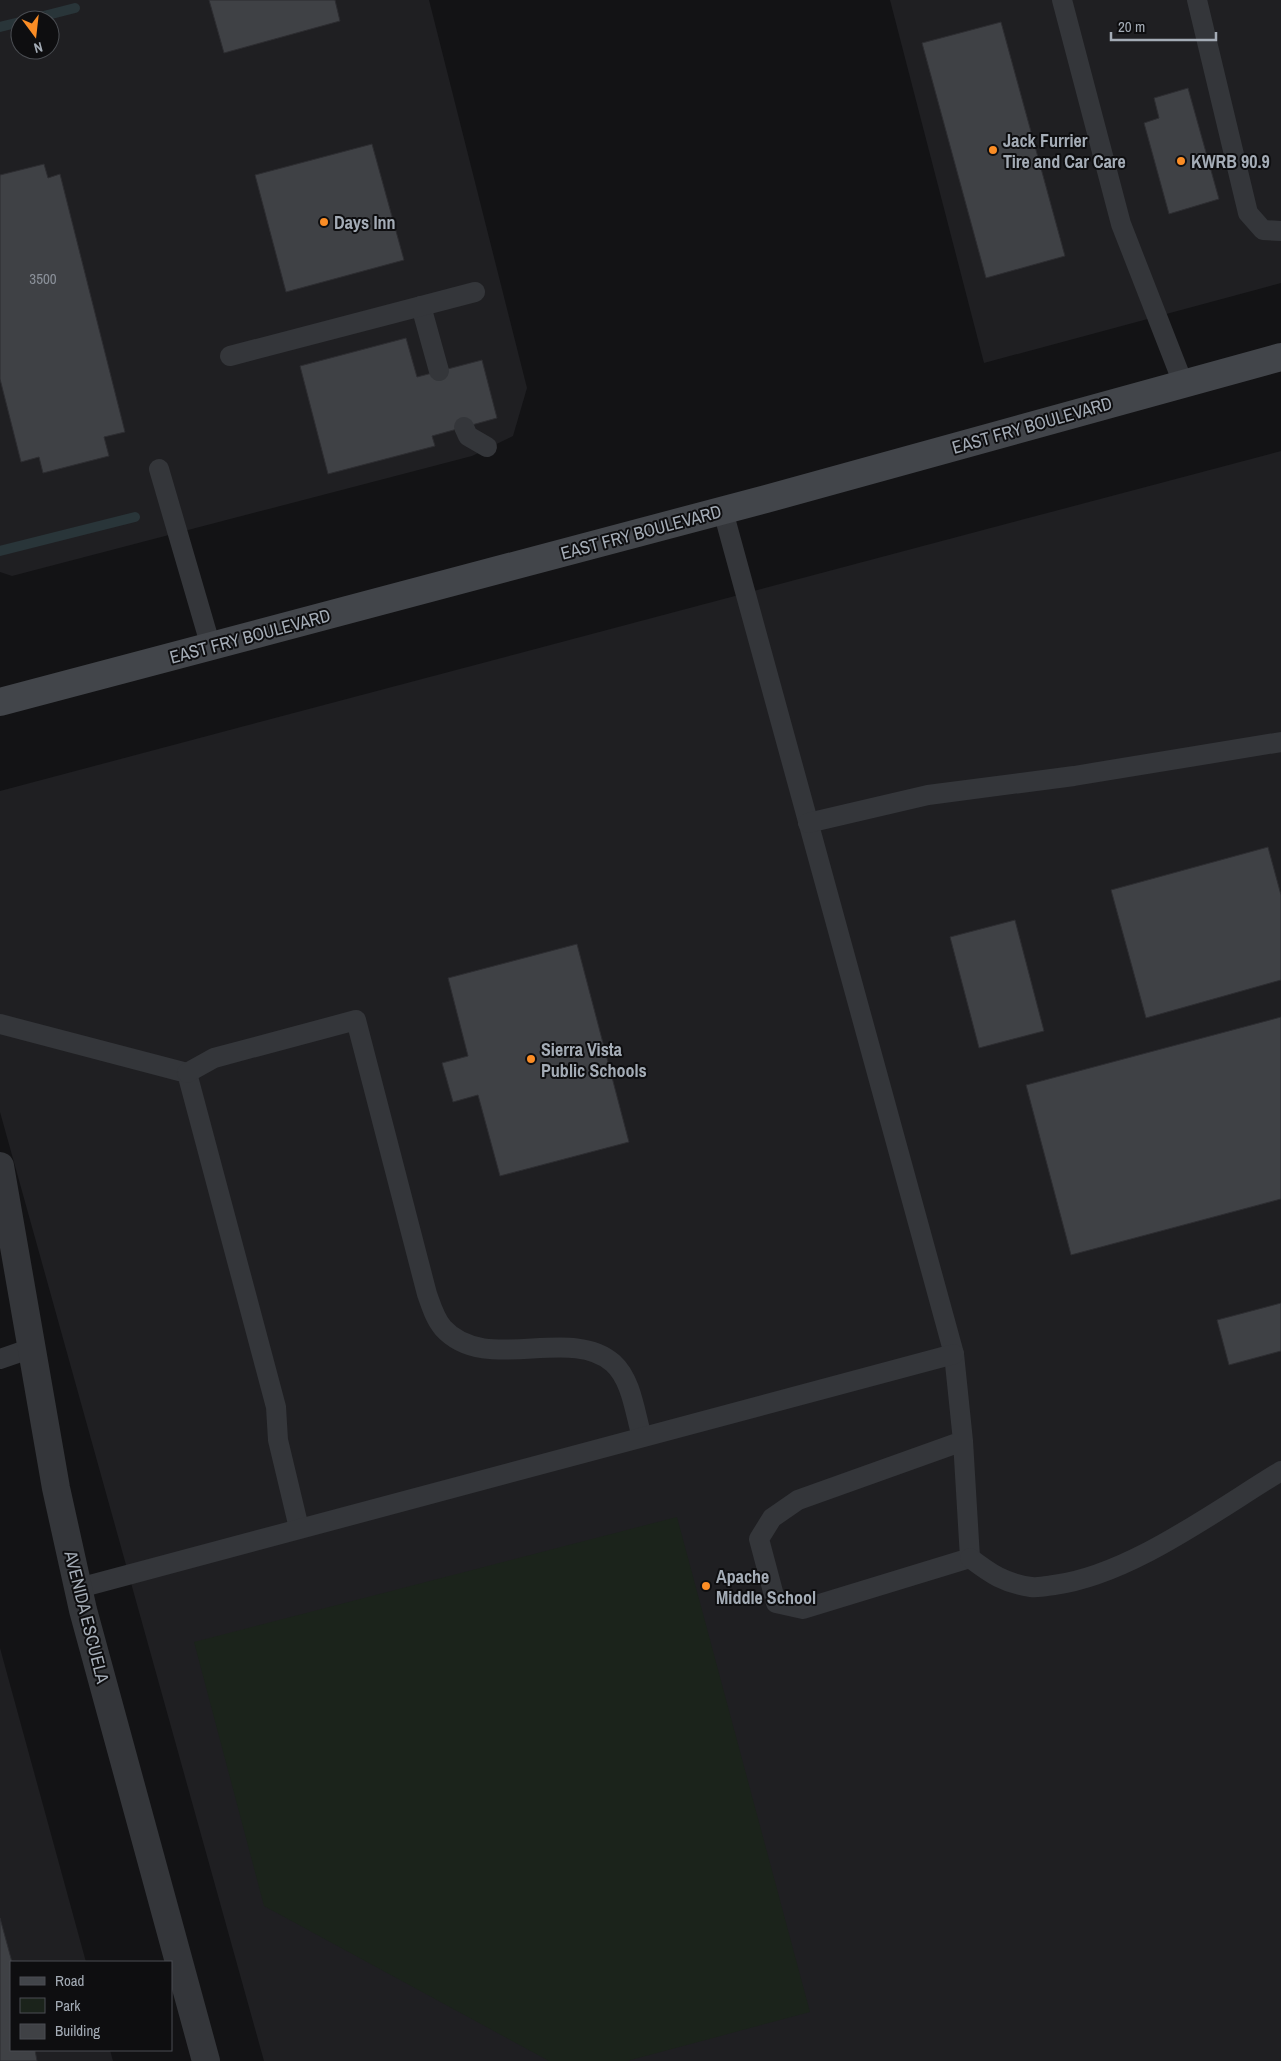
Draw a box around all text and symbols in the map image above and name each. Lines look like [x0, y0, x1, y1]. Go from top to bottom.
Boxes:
north arrow [10, 10, 60, 60]
scale bar [1111, 10, 1216, 42]
text: 20 m [1118, 16, 1145, 37]
text: N [32, 38, 45, 57]
place label: Jack Furrier Tire and Car Care [1003, 128, 1126, 174]
marker: Jack Furrier Tire and Car Care [987, 144, 999, 156]
place label: KWRB 90.9 [1191, 149, 1270, 174]
marker: KWRB 90.9 [1175, 155, 1187, 167]
place label: Days Inn [334, 210, 396, 235]
marker: Days Inn [318, 216, 330, 228]
house number: 3500 [29, 268, 57, 289]
street label: EAST FRY BOULEVARD [949, 390, 1115, 460]
street label: EAST FRY BOULEVARD [558, 499, 724, 565]
street label: EAST FRY BOULEVARD [167, 603, 333, 669]
place label: Sierra Vista Public Schools [541, 1037, 647, 1083]
marker: Sierra Vista Public Schools [525, 1053, 537, 1065]
street label: AVENIDA ESCUELA [58, 1547, 116, 1686]
place label: Apache Middle School [716, 1564, 816, 1610]
marker: Apache Middle School [700, 1580, 712, 1592]
legend [10, 1961, 172, 2051]
text: Road [55, 1970, 84, 1991]
text: Park [55, 1995, 81, 2016]
text: Building [55, 2020, 100, 2041]

